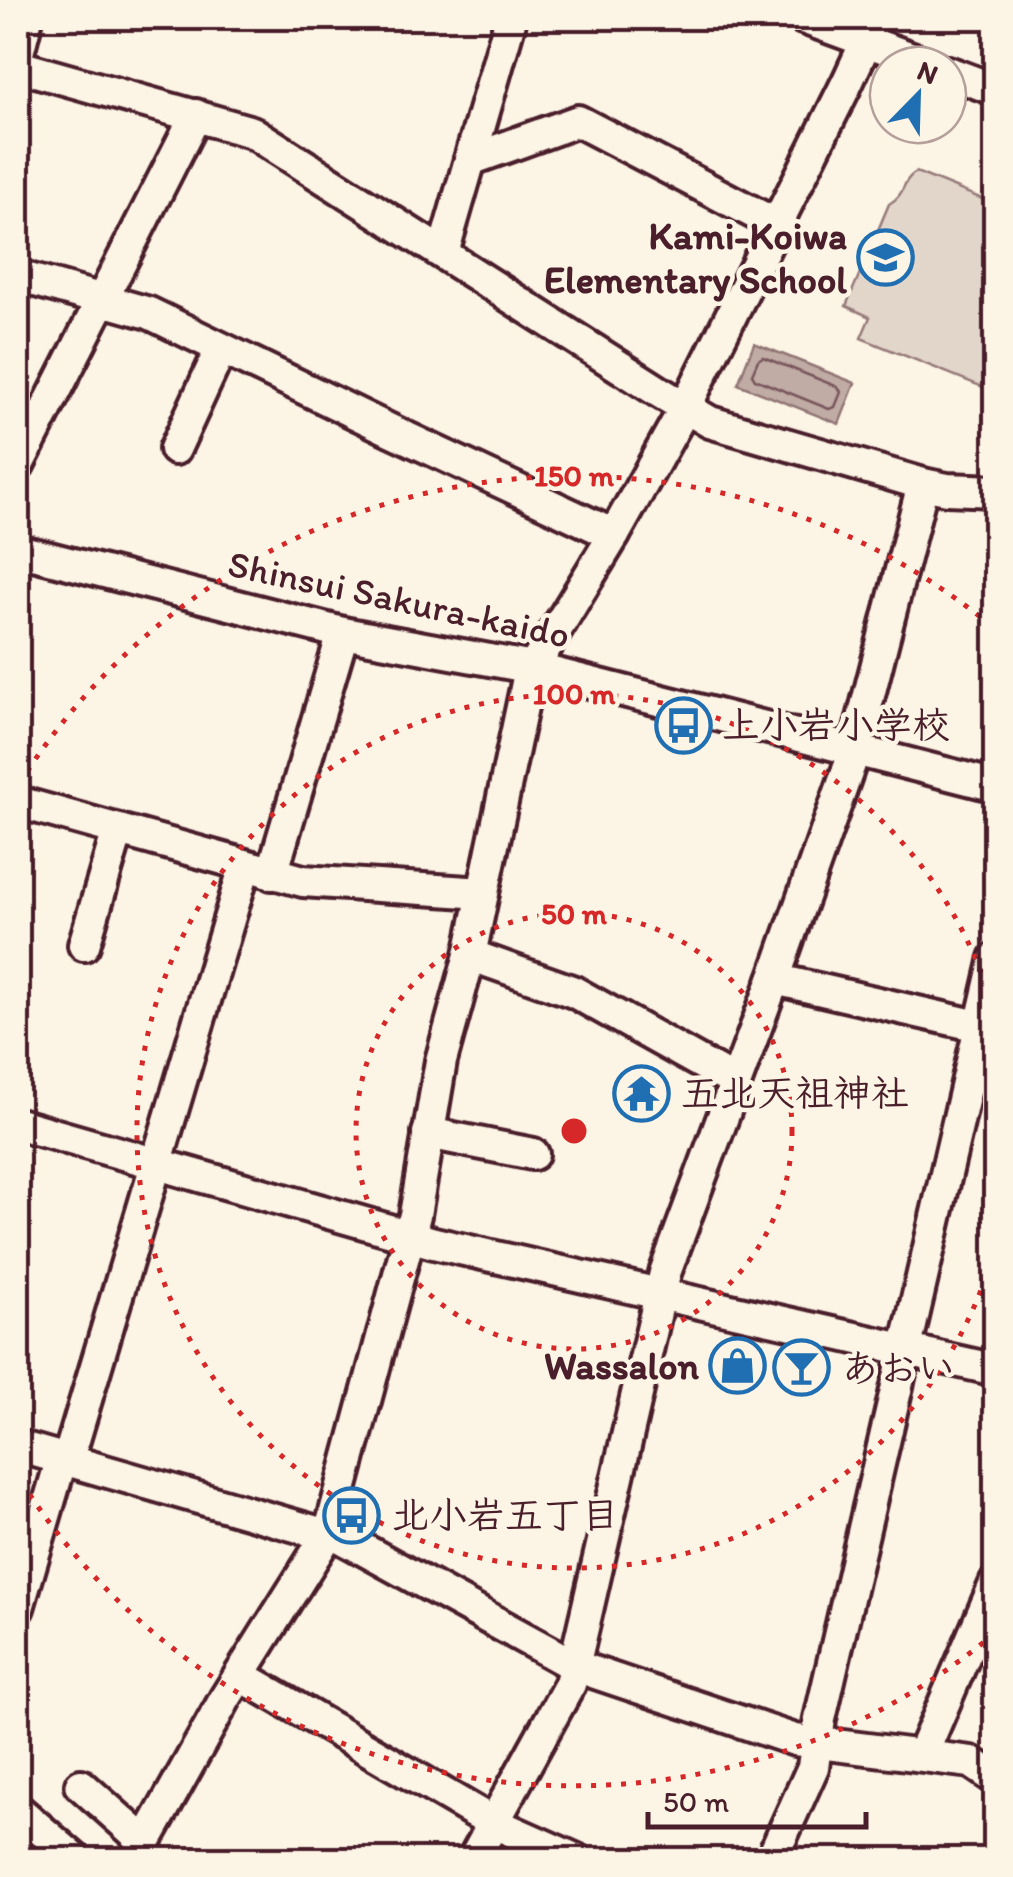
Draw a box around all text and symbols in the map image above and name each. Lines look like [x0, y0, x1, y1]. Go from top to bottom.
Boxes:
north arrow [868, 45, 968, 145]
text: N [912, 53, 943, 91]
place label: Kami-Koiwa Elementary School [544, 213, 847, 303]
school or university icon: Kami-Koiwa Elementary School [856, 228, 916, 288]
text: 150 m [534, 457, 615, 494]
street label: Shinsui Sakura-kaido [224, 540, 574, 658]
text: 100 m [533, 675, 616, 712]
bus stop icon: 上小岩小学校 [653, 695, 713, 755]
place label: 上小岩小学校 [722, 702, 950, 748]
text: 50 m [541, 895, 608, 932]
temple icon: 五北天祖神社 [612, 1063, 672, 1123]
place label: 五北天祖神社 [681, 1070, 909, 1116]
centre of rings [556, 1113, 592, 1149]
shop icon: Wassalon [708, 1336, 768, 1396]
bar icon: あおい [772, 1338, 832, 1398]
place label: Wassalon [544, 1343, 700, 1389]
place label: あおい [841, 1345, 955, 1391]
bus stop icon: 北小岩五丁目 [322, 1485, 382, 1545]
place label: 北小岩五丁目 [391, 1492, 619, 1538]
scale bar [648, 1767, 866, 1829]
text: 50 m [663, 1783, 729, 1820]

